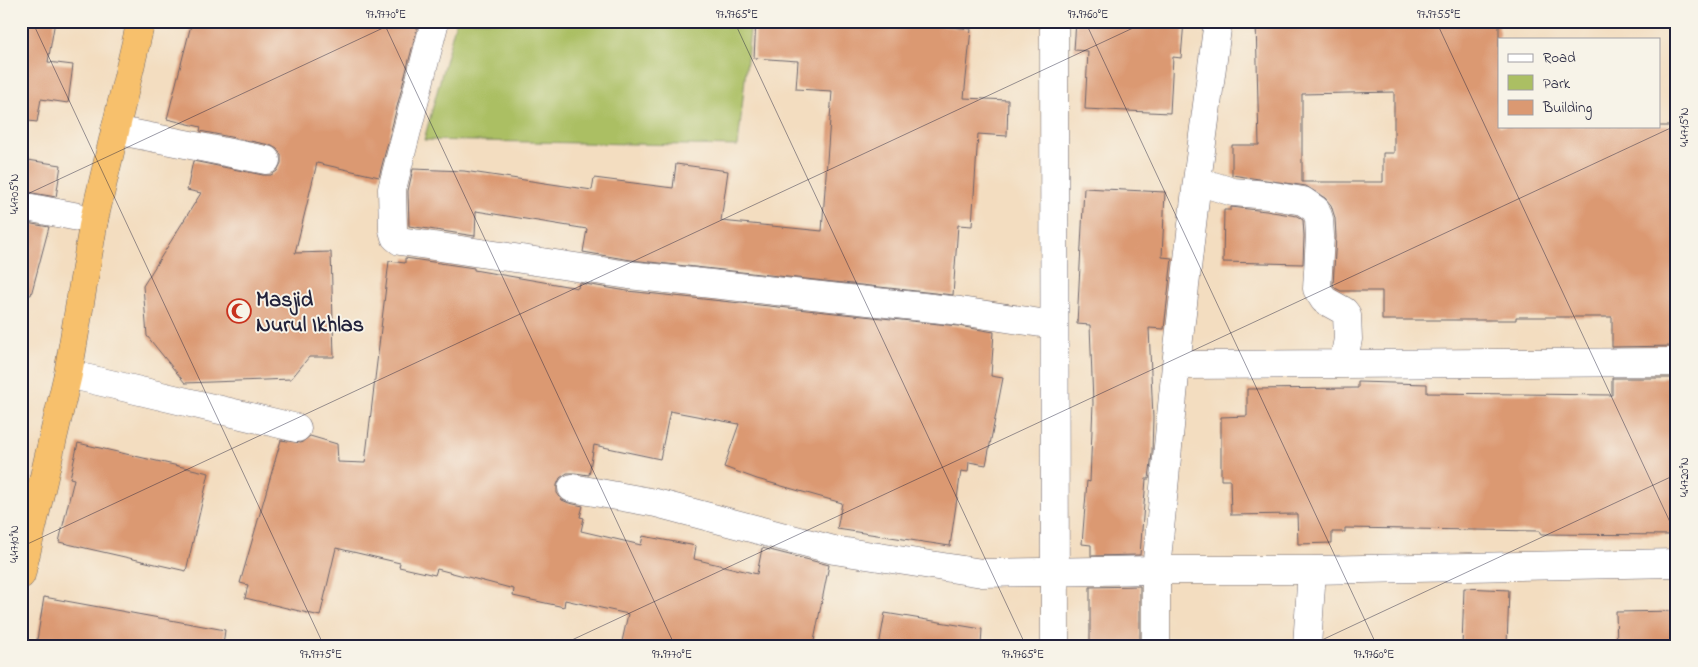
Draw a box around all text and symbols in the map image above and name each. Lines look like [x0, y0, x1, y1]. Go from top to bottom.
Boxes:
text: 97.9770°E [366, 6, 406, 24]
text: 97.9765°E [716, 6, 758, 24]
text: 97.9760°E [1068, 6, 1108, 24]
text: 97.9755°E [1417, 6, 1461, 24]
legend [1498, 38, 1660, 128]
text: Road [1543, 47, 1576, 69]
text: Park [1543, 73, 1571, 95]
text: Building [1542, 97, 1592, 120]
text: 4.4715°N [1676, 107, 1694, 147]
text: 4.4705°N [6, 174, 24, 214]
place label: Masjid Nurul Ikhlas [256, 285, 364, 342]
mosque icon: Masjid Nurul Ikhlas [226, 298, 252, 324]
text: 4.4720°N [1676, 457, 1694, 497]
text: 4.4710°N [6, 525, 24, 563]
text: 97.9775°E [300, 646, 342, 664]
text: 97.9770°E [652, 646, 692, 664]
text: 97.9765°E [1002, 646, 1044, 664]
text: 97.9760°E [1354, 646, 1394, 664]

